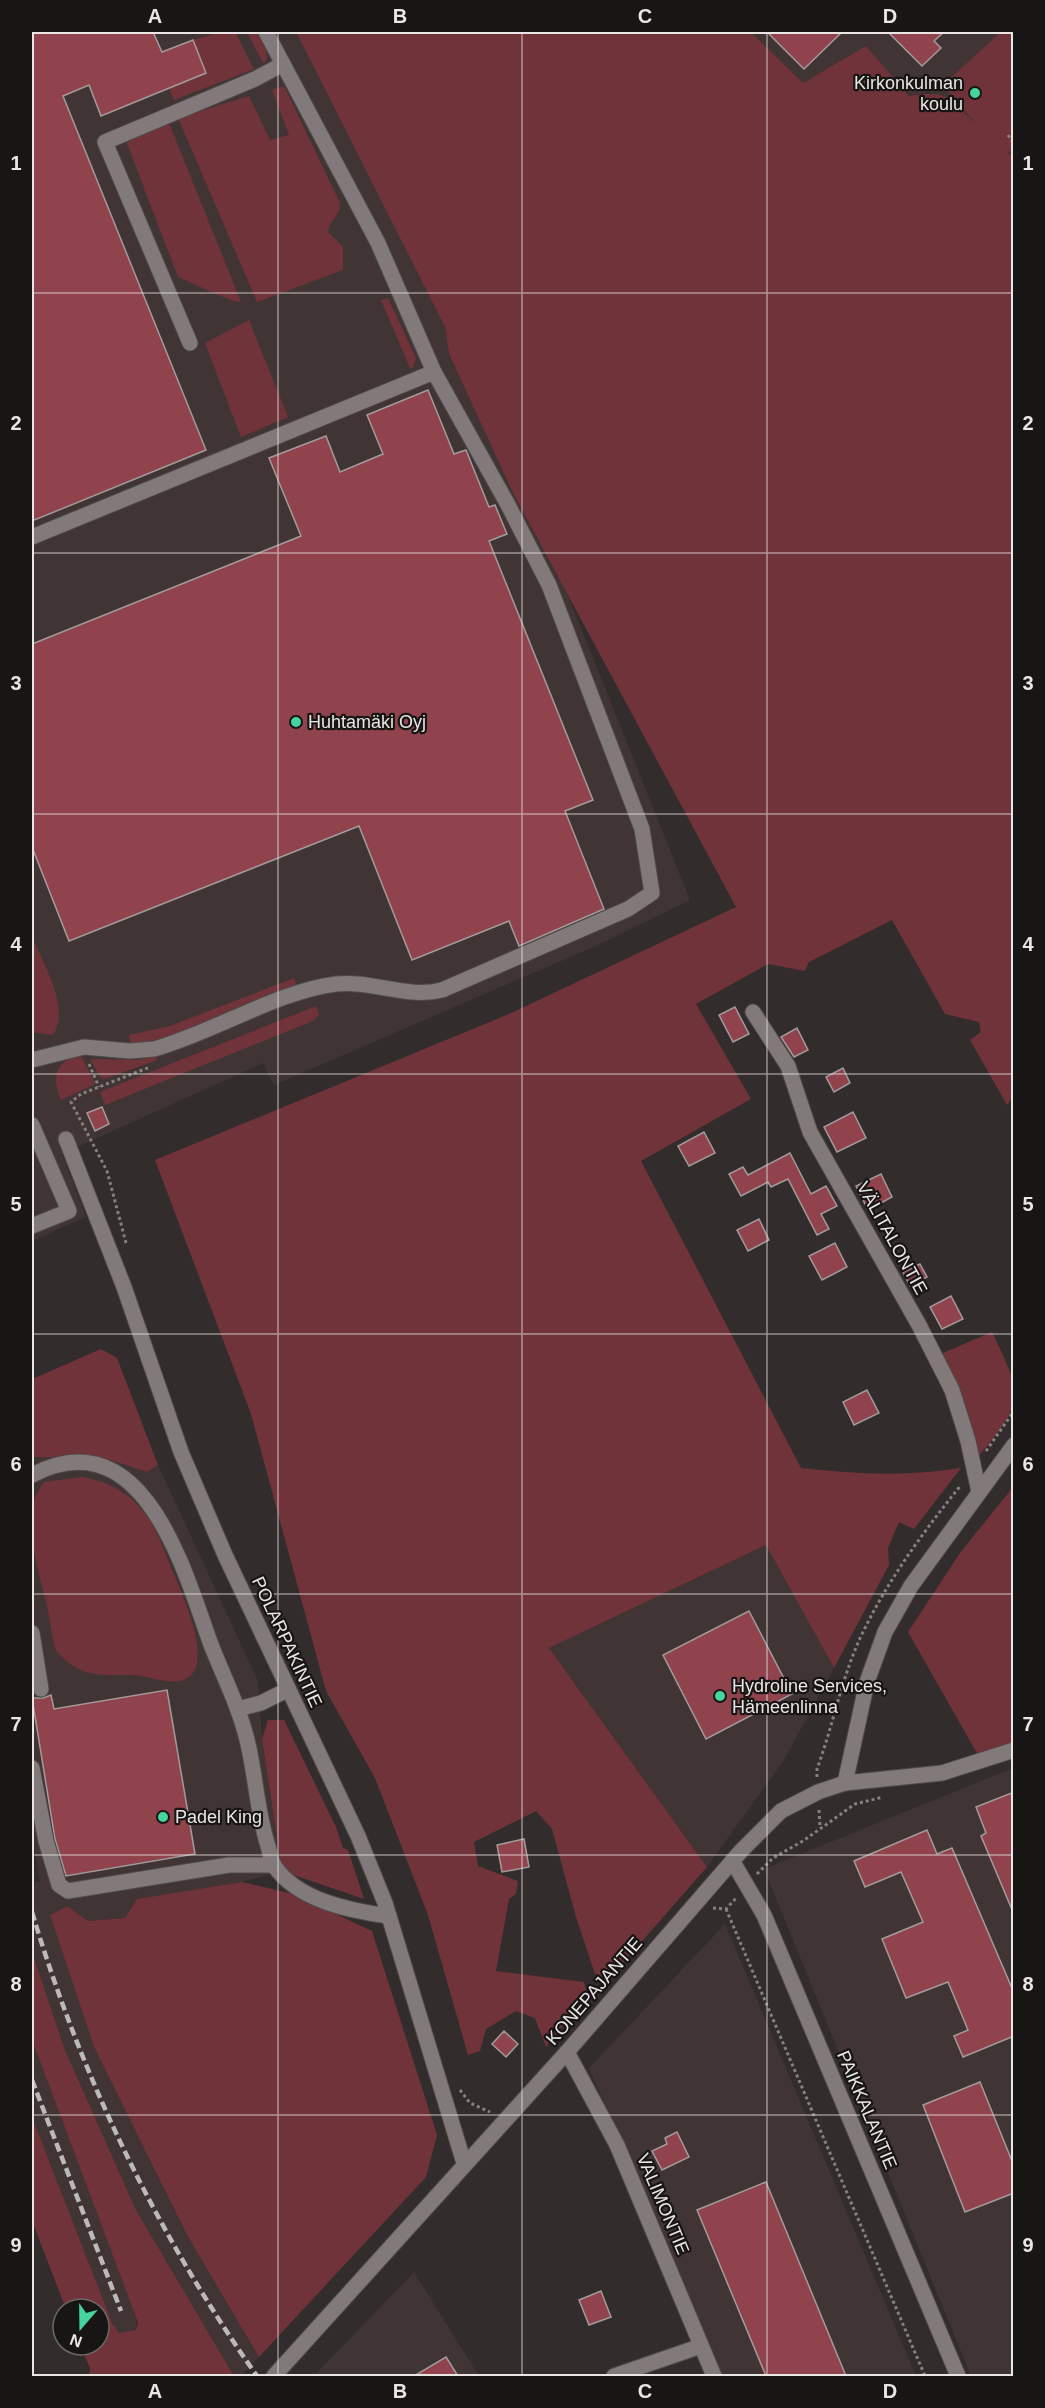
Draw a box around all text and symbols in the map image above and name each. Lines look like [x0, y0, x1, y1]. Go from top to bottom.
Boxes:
text: A [148, 5, 162, 27]
text: B [393, 5, 407, 27]
text: C [638, 5, 652, 27]
text: D [883, 5, 897, 27]
place label: Kirkonkulman koulu [854, 73, 963, 114]
marker: Kirkonkulman koulu [968, 86, 982, 100]
text: 1 [10, 152, 22, 174]
text: 1 [1022, 152, 1034, 174]
text: 2 [10, 412, 22, 434]
text: 2 [1022, 412, 1034, 434]
text: 3 [10, 672, 22, 694]
text: 3 [1022, 672, 1034, 694]
place label: Huhtamäki Oyj [308, 712, 426, 732]
marker: Huhtamäki Oyj [289, 715, 303, 729]
text: 4 [10, 933, 22, 955]
text: 4 [1022, 933, 1034, 955]
street label: VÄLITALONTIE [853, 1178, 931, 1298]
text: 5 [10, 1193, 22, 1215]
text: 5 [1022, 1193, 1034, 1215]
text: 6 [10, 1453, 22, 1475]
text: 6 [1022, 1453, 1034, 1475]
street label: POLARPAKINTIE [248, 1574, 326, 1710]
place label: Hydroline Services, Hämeenlinna [732, 1676, 887, 1717]
marker: Hydroline Services, Hämeenlinna [713, 1689, 727, 1703]
text: 7 [10, 1713, 22, 1735]
text: 7 [1022, 1713, 1034, 1735]
place label: Padel King [175, 1807, 262, 1827]
marker: Padel King [156, 1810, 170, 1824]
street label: KONEPAJANTIE [542, 1933, 646, 2049]
text: 8 [10, 1973, 22, 1995]
text: 8 [1022, 1973, 1034, 1995]
street label: PAIKKALANTIE [833, 2048, 901, 2172]
street label: VALIMONTIE [633, 2151, 693, 2257]
text: 9 [10, 2234, 22, 2256]
text: 9 [1022, 2234, 1034, 2256]
north arrow [51, 2297, 111, 2357]
text: N [68, 2331, 84, 2351]
text: A [148, 2380, 162, 2402]
text: B [393, 2380, 407, 2402]
text: C [638, 2380, 652, 2402]
text: D [883, 2380, 897, 2402]

